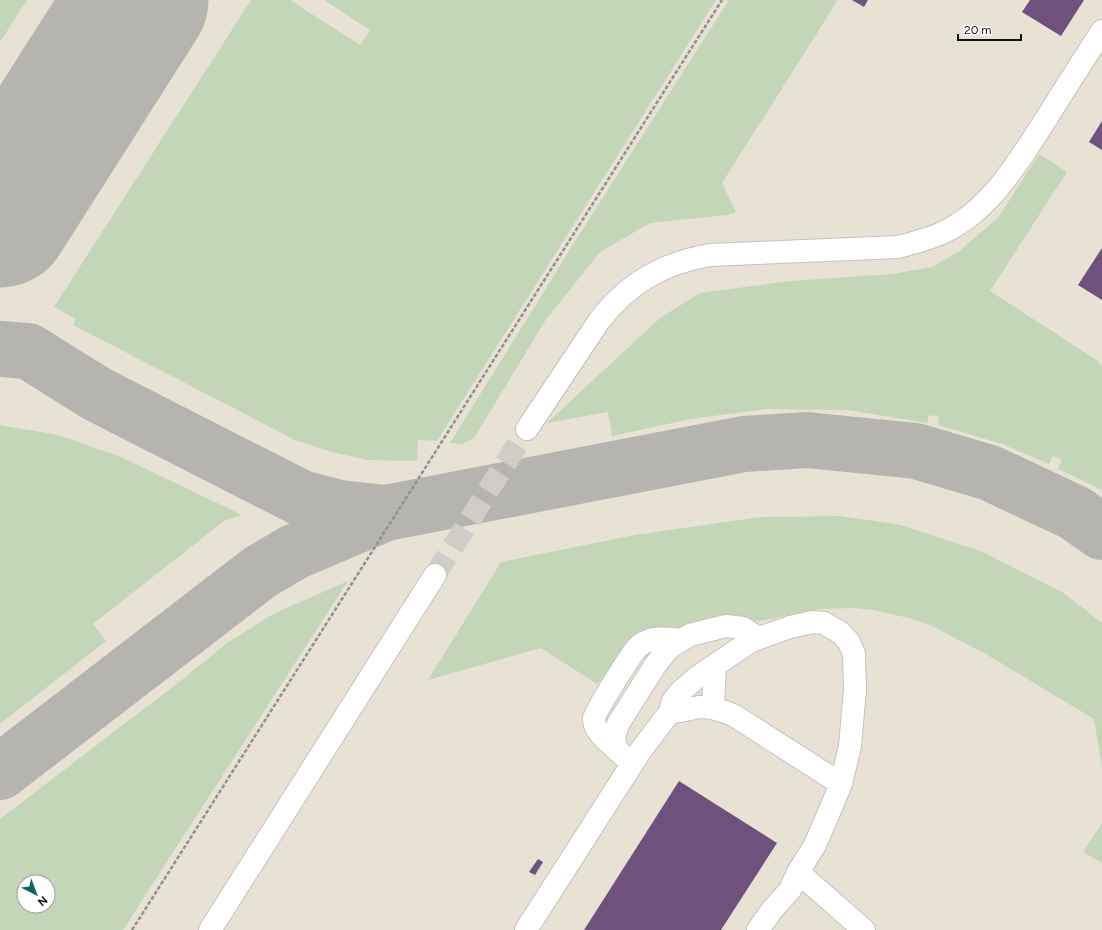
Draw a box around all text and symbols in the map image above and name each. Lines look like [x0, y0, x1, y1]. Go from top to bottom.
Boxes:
scale bar [958, 16, 1021, 42]
text: 20 m [964, 23, 992, 37]
north arrow [16, 874, 56, 914]
text: N [35, 893, 50, 909]

